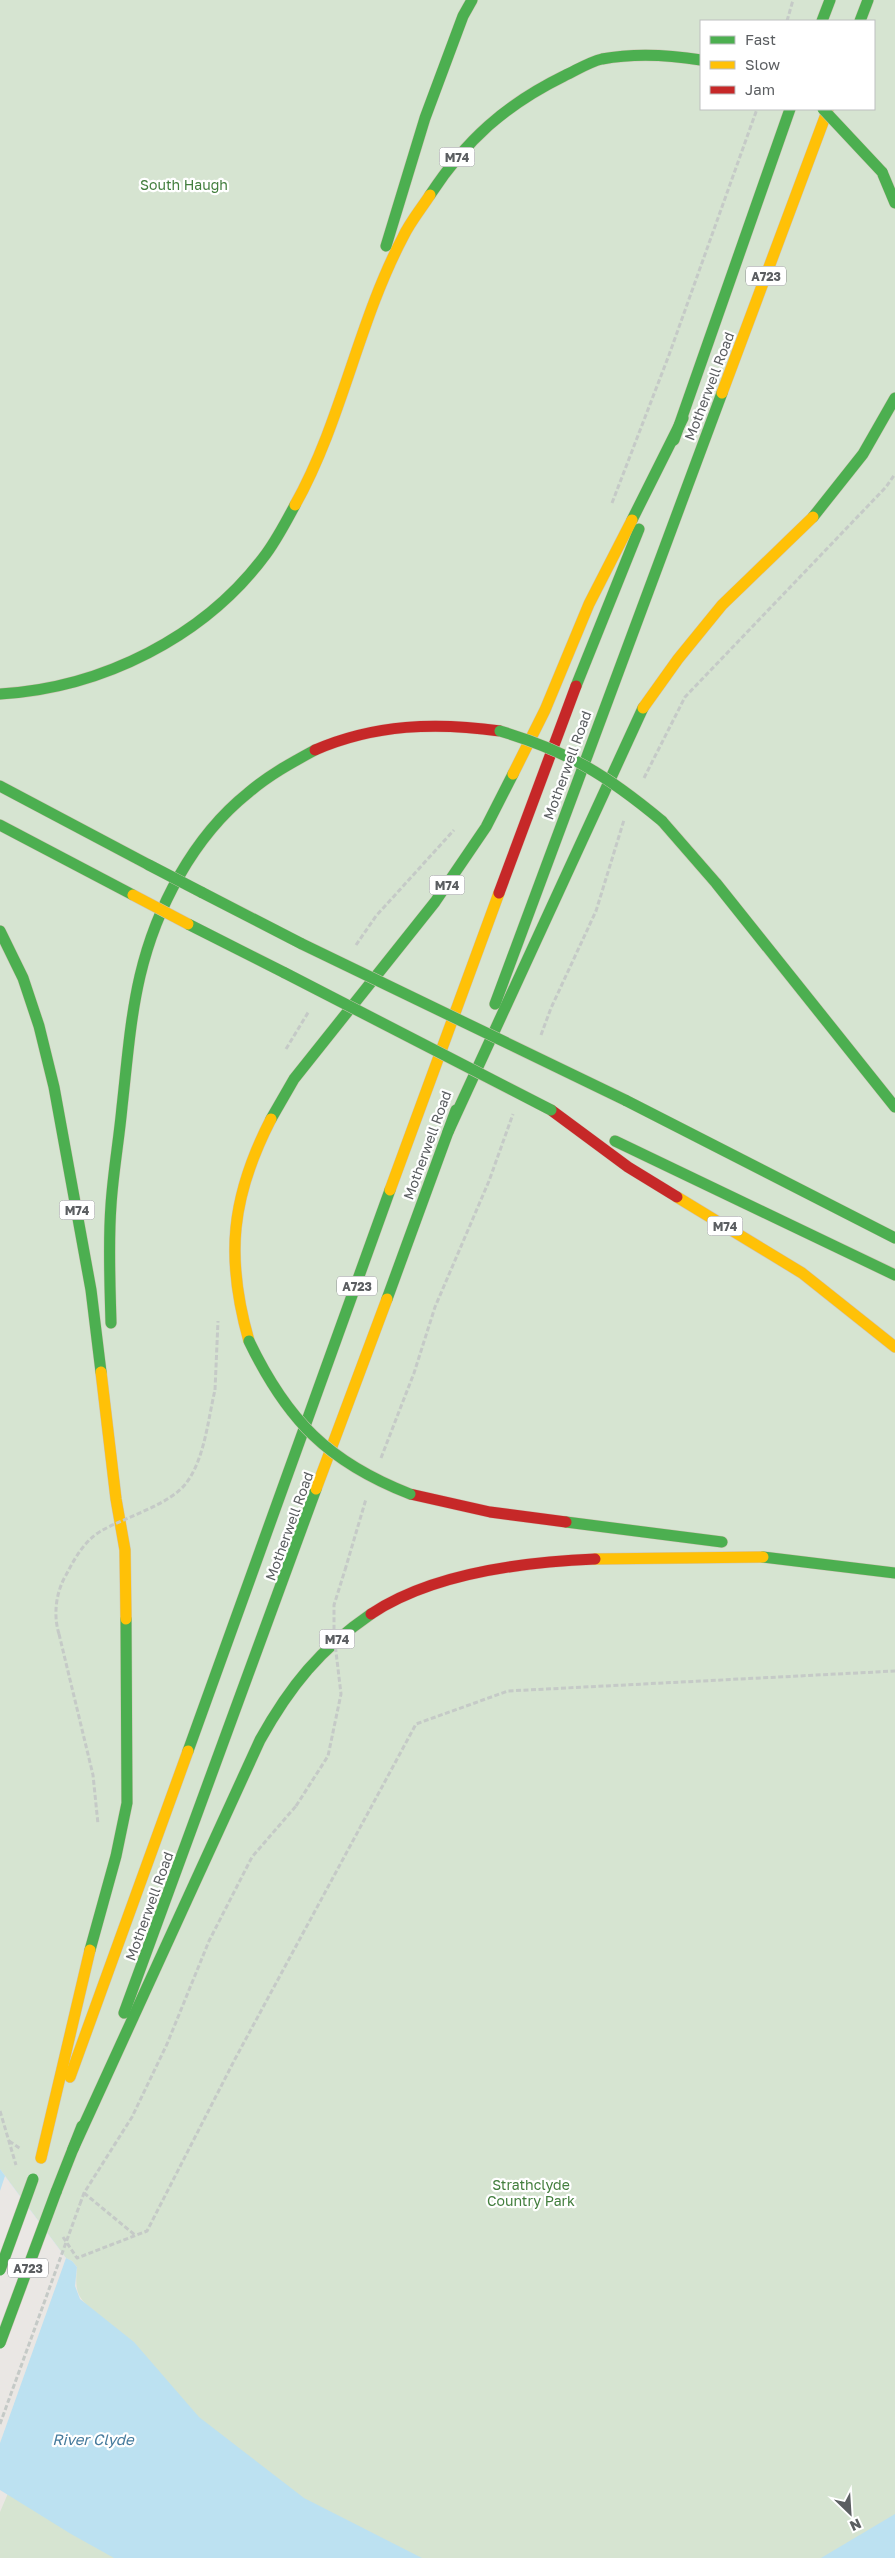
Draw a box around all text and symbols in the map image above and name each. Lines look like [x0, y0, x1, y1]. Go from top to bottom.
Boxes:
legend [700, 20, 875, 110]
text: Fast [745, 30, 776, 48]
text: Slow [745, 55, 780, 73]
text: Jam [745, 80, 775, 98]
road number: M74 [440, 148, 474, 166]
park label: South Haugh [140, 176, 228, 193]
road number: A723 [746, 266, 786, 286]
street label: Motherwell Road [681, 329, 737, 443]
street label: Motherwell Road [539, 708, 595, 822]
road number: M74 [430, 876, 464, 894]
street label: Motherwell Road [399, 1088, 455, 1202]
road number: M74 [60, 1200, 94, 1220]
road number: M74 [708, 1216, 742, 1236]
road number: A723 [337, 1276, 377, 1295]
street label: Motherwell Road [261, 1469, 317, 1583]
road number: M74 [320, 1630, 354, 1648]
street label: Motherwell Road [121, 1849, 177, 1963]
park label: Strathclyde Country Park [487, 2176, 575, 2209]
road number: A723 [8, 2258, 48, 2278]
water label: River Clyde [52, 2430, 135, 2449]
north arrow [825, 2488, 875, 2538]
text: N [847, 2515, 864, 2535]

